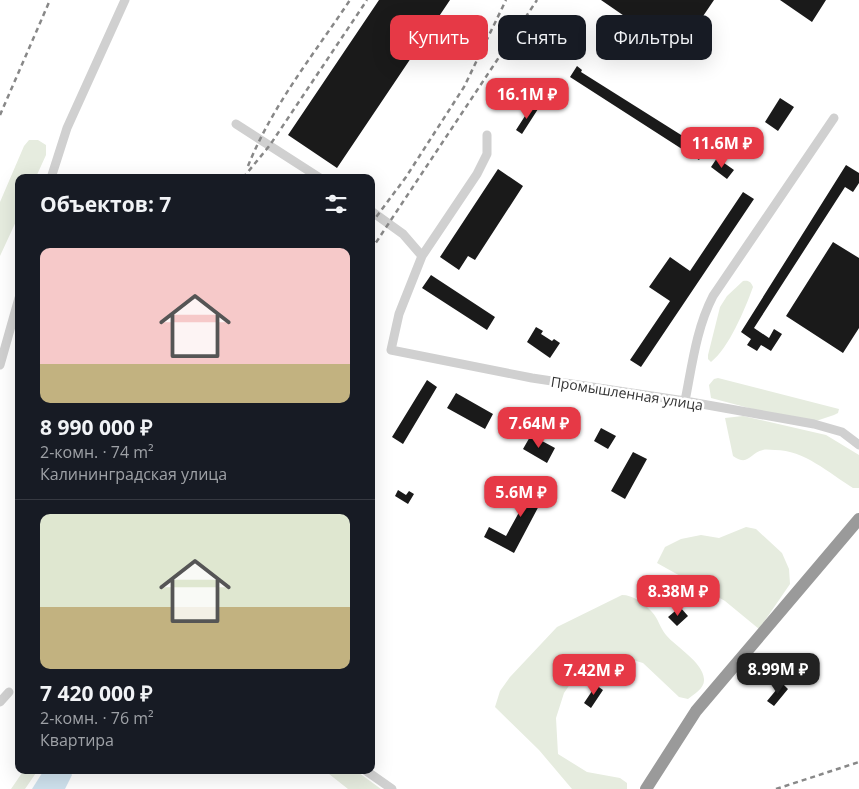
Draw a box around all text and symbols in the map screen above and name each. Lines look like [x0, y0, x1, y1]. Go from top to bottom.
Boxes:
chip: Купить [390, 15, 488, 60]
chip: Снять [498, 15, 586, 60]
chip: Фильтры [596, 15, 712, 60]
pin: 16.1M ₽ [481, 78, 573, 120]
text: 16.1M ₽ [497, 83, 557, 105]
pin: 11.6M ₽ [676, 126, 768, 169]
text: 11.6M ₽ [692, 132, 752, 154]
text: Объектов: 7 [40, 190, 171, 218]
icon: filters [322, 190, 350, 218]
icon: home [150, 281, 240, 371]
street label: Промышленная улица [550, 372, 704, 414]
pin: 7.64M ₽ [493, 406, 585, 449]
text: 7.64M ₽ [509, 412, 569, 434]
text: 8 990 000 ₽ [40, 413, 153, 441]
text: 2-комн. · 74 m² [40, 441, 154, 463]
text: Калининградская улица [40, 463, 227, 485]
pin: 5.6M ₽ [480, 476, 562, 518]
text: 5.6M ₽ [495, 481, 547, 503]
icon: home [150, 546, 240, 636]
pin: 8.38M ₽ [632, 574, 724, 617]
text: 8.38M ₽ [648, 580, 708, 602]
pin: 8.99M ₽ [732, 652, 824, 695]
pin: 7.42M ₽ [548, 654, 640, 696]
text: 8.99M ₽ [748, 658, 808, 680]
text: 7.42M ₽ [564, 659, 624, 681]
text: 7 420 000 ₽ [40, 679, 153, 707]
text: 2-комн. · 76 m² [40, 707, 154, 729]
text: Квартира [40, 729, 114, 751]

